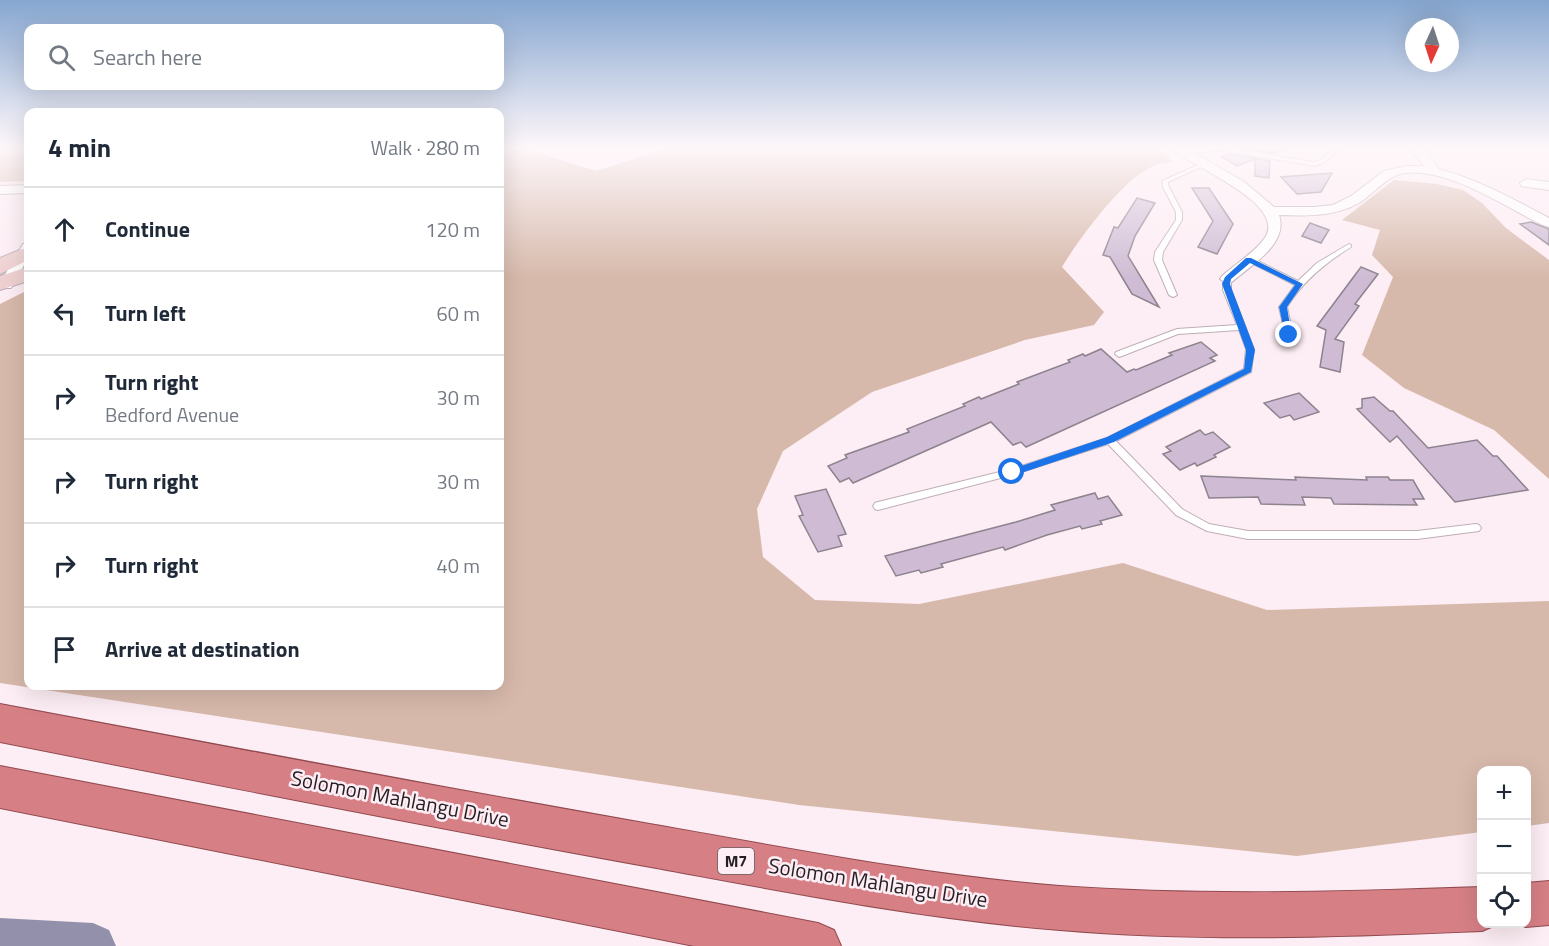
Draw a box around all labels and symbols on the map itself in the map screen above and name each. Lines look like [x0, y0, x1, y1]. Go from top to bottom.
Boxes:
north arrow [1405, 18, 1459, 72]
route end [1275, 321, 1301, 347]
route start [998, 458, 1024, 484]
street label: Solomon Mahlangu Drive [288, 761, 512, 835]
road number: M7 [718, 848, 754, 874]
street label: Solomon Mahlangu Drive [766, 849, 990, 915]

